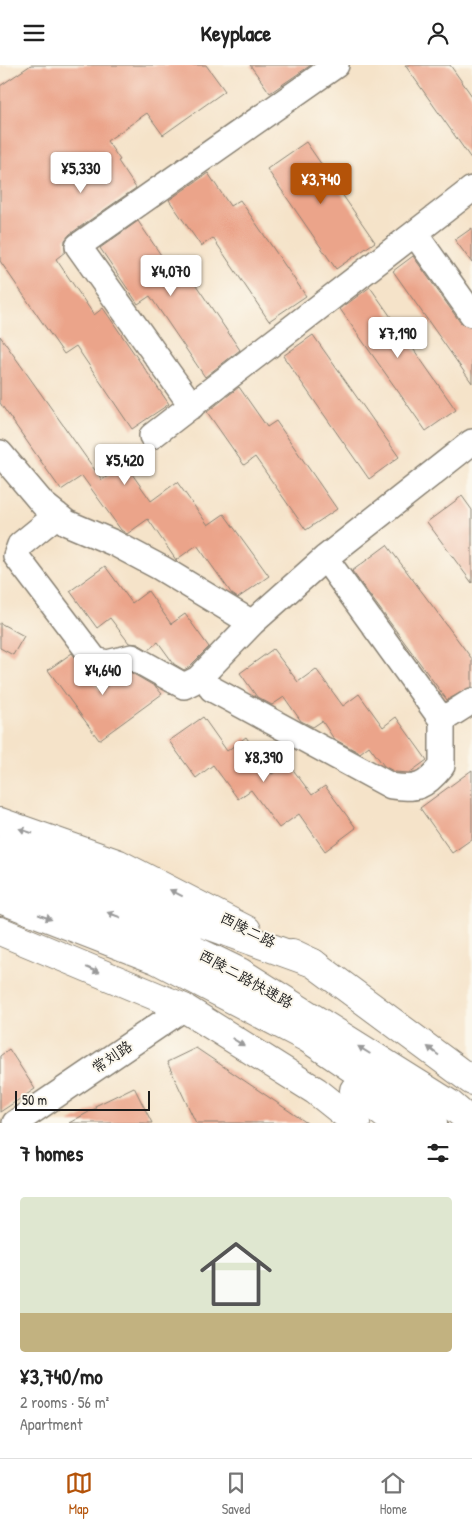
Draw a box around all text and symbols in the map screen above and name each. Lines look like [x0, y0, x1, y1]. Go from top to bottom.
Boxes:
text: Keyplace [201, 18, 271, 48]
icon: menu [20, 19, 48, 47]
icon: person [424, 19, 452, 47]
pin: ¥5,330 [40, 151, 122, 194]
text: ¥5,330 [62, 157, 100, 179]
pin: ¥3,740 [280, 163, 362, 205]
text: ¥3,740 [302, 168, 340, 190]
pin: ¥4,070 [130, 255, 212, 297]
text: ¥4,070 [152, 260, 190, 282]
pin: ¥7,190 [357, 317, 439, 359]
text: ¥7,190 [379, 322, 417, 344]
pin: ¥5,420 [84, 443, 166, 486]
text: ¥5,420 [106, 449, 144, 471]
pin: ¥4,640 [62, 653, 144, 696]
text: ¥4,640 [85, 659, 121, 681]
pin: ¥8,390 [223, 741, 305, 783]
text: ¥8,390 [245, 746, 283, 768]
one-way arrow [19, 827, 34, 834]
one-way arrow [169, 889, 184, 897]
street label: 西陵二路 [217, 907, 280, 953]
one-way arrow [106, 911, 121, 918]
one-way arrow [38, 914, 53, 921]
street label: 西陵二路快速路 [195, 944, 297, 1013]
one-way arrow [86, 966, 100, 974]
street label: 常刘路 [87, 1035, 136, 1078]
one-way arrow [232, 1038, 245, 1047]
one-way arrow [357, 1045, 370, 1054]
one-way arrow [427, 1046, 440, 1057]
scale bar [15, 1088, 150, 1111]
text: 50 m [22, 1090, 47, 1109]
text: 7 homes [20, 1139, 83, 1168]
icon: filters [424, 1139, 452, 1167]
icon: home [191, 1229, 281, 1319]
text: ¥3,740/mo [20, 1362, 103, 1391]
text: 2 rooms · 56 m² [20, 1391, 109, 1413]
text: Apartment [20, 1413, 83, 1435]
tab: Map [65, 1469, 93, 1518]
tab: Saved [222, 1469, 250, 1518]
tab: Home [379, 1469, 407, 1518]

